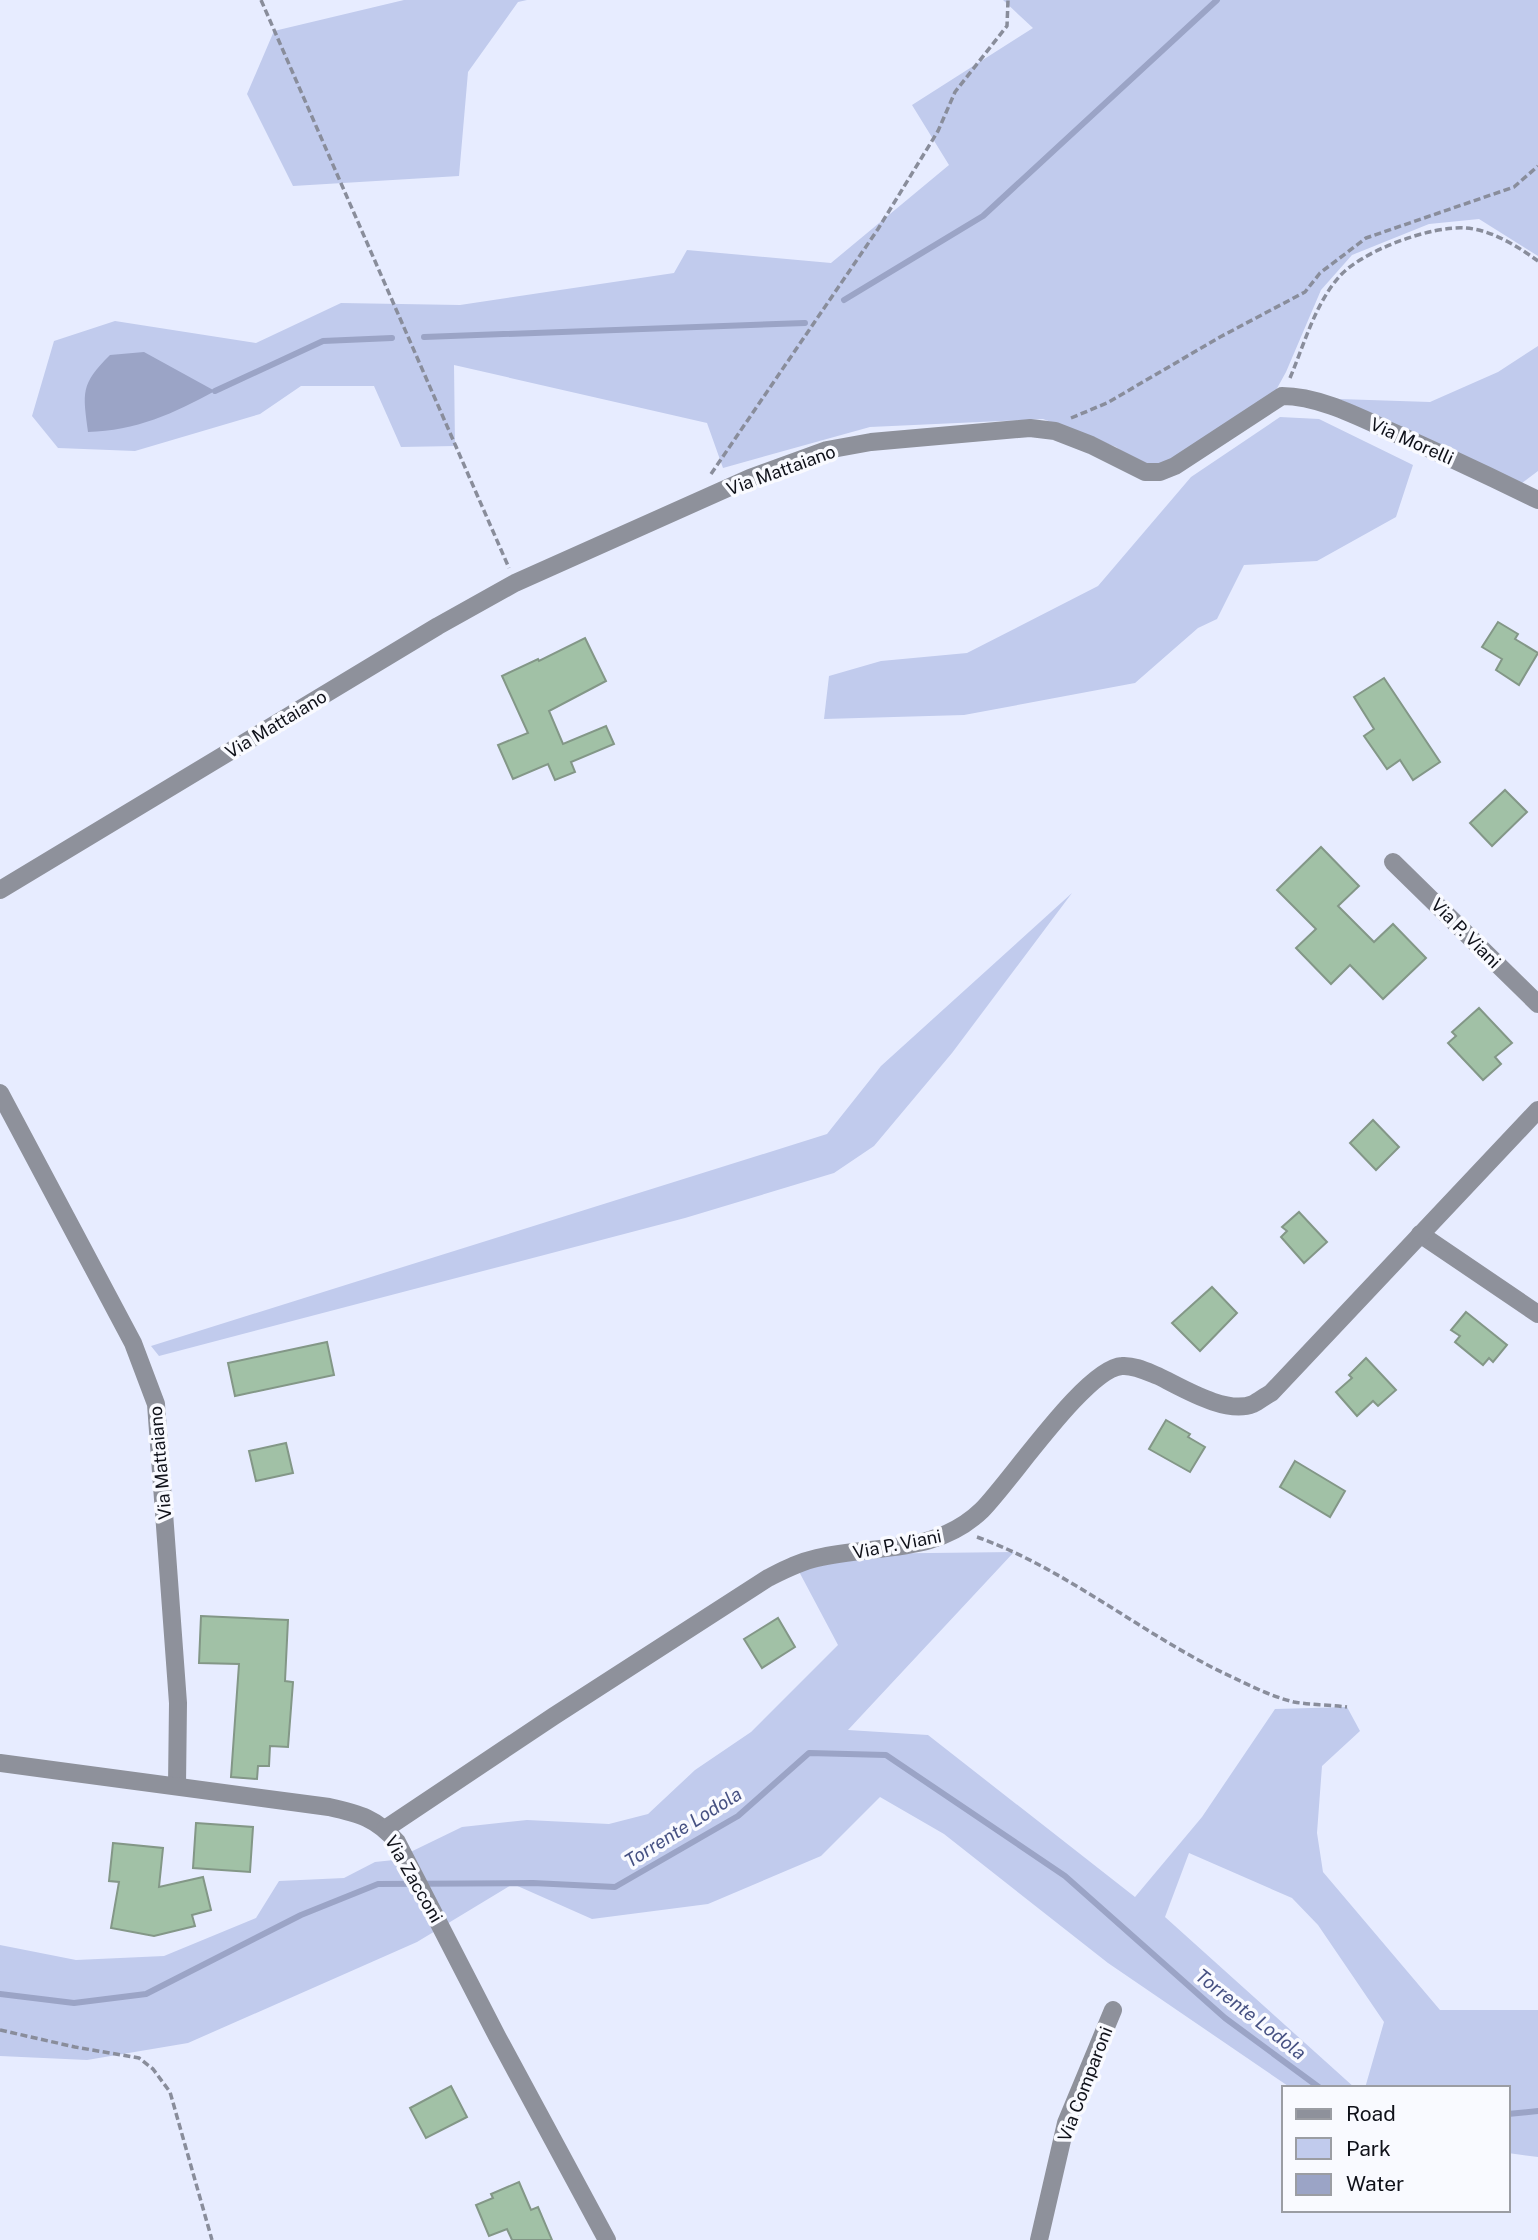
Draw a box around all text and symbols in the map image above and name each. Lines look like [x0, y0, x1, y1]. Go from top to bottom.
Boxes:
street label: Via Morelli [1367, 413, 1457, 469]
street label: Via Mattaiano [724, 441, 838, 499]
street label: Via Mattaiano [222, 686, 330, 762]
street label: Via P. Viani [1427, 894, 1505, 972]
street label: Via Mattaiano [145, 1405, 175, 1521]
street label: Via P. Viani [851, 1525, 943, 1563]
water label: Torrente Lodola [620, 1782, 746, 1872]
street label: Via Zacconi [381, 1832, 447, 1926]
water label: Torrente Lodola [1192, 1964, 1310, 2064]
street label: Via Comparoni [1053, 2024, 1117, 2144]
legend [1282, 2086, 1510, 2212]
text: Road [1346, 2101, 1396, 2126]
text: Park [1346, 2136, 1391, 2161]
text: Water [1346, 2171, 1404, 2196]

